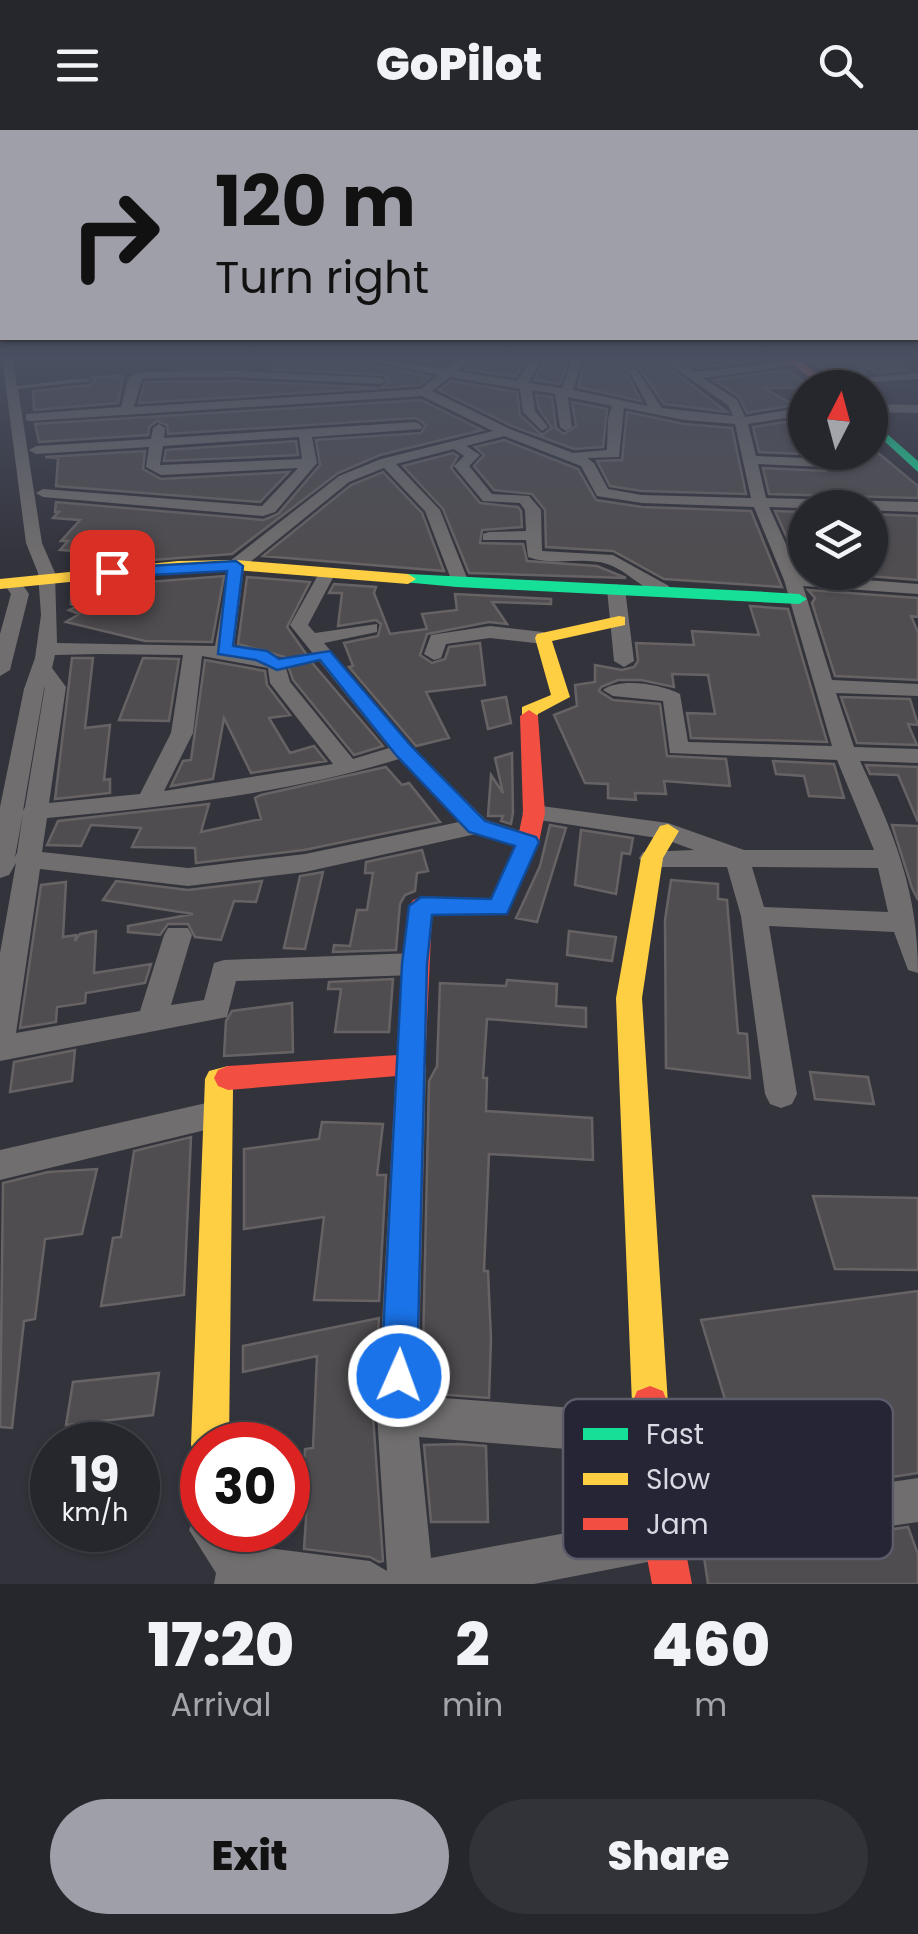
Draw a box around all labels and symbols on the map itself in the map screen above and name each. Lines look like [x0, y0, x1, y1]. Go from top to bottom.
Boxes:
north arrow [788, 370, 888, 470]
pin [70, 530, 155, 615]
position arrow [347, 1324, 451, 1428]
legend [563, 1399, 893, 1559]
text: Fast [646, 1415, 704, 1454]
speed limit sign: 30 [180, 1422, 310, 1552]
text: Slow [646, 1460, 710, 1499]
text: Jam [646, 1505, 709, 1544]

